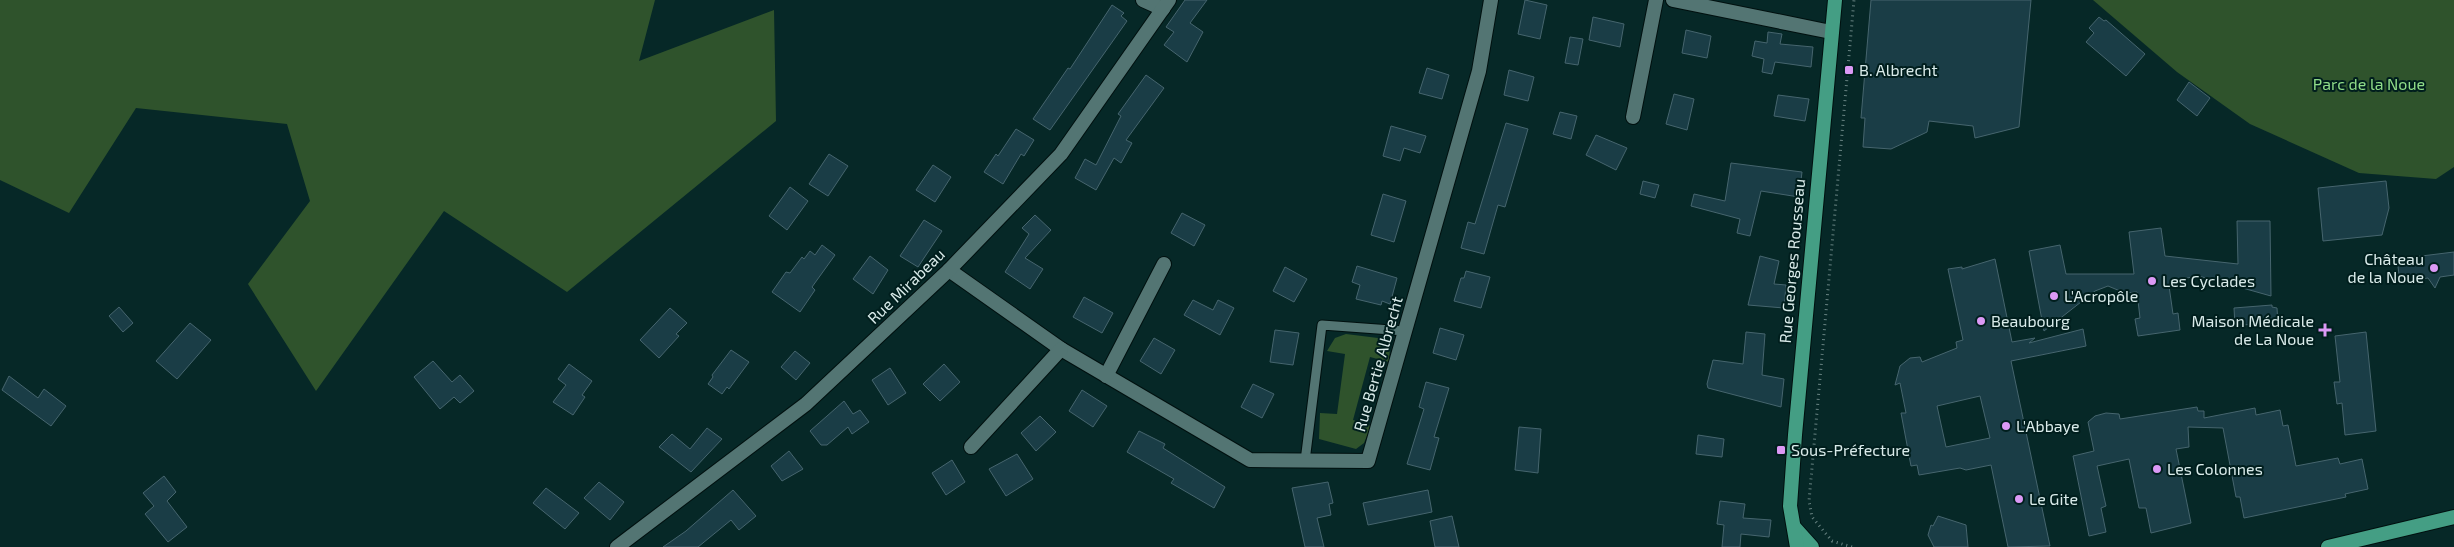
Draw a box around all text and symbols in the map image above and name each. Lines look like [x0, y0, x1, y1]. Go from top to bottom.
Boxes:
place label: B. Albrecht [1859, 60, 1938, 79]
marker: B. Albrecht [1843, 64, 1855, 76]
park label: Parc de la Noue [2313, 74, 2425, 93]
street label: Rue Georges Rousseau [1775, 178, 1808, 344]
street label: Rue Mirabeau [863, 244, 948, 327]
place label: Château de la Noue [2347, 249, 2424, 286]
marker: Château de la Noue [2428, 262, 2440, 274]
place label: Les Cyclades [2162, 271, 2255, 290]
marker: Les Cyclades [2146, 275, 2158, 287]
place label: L'Acropôle [2064, 286, 2138, 305]
marker: L'Acropôle [2048, 290, 2060, 302]
street label: Rue Bertie Albrecht [1349, 294, 1406, 434]
place label: Beaubourg [1991, 311, 2070, 330]
place label: Maison Médicale de La Noue [2191, 311, 2314, 348]
marker: Beaubourg [1975, 315, 1987, 327]
marker: Maison Médicale de La Noue [2318, 323, 2332, 337]
place label: L'Abbaye [2016, 416, 2080, 435]
marker: L'Abbaye [2000, 420, 2012, 432]
place label: Sous-Préfecture [1791, 440, 1910, 459]
marker: Sous-Préfecture [1775, 444, 1787, 456]
place label: Les Colonnes [2167, 459, 2263, 478]
marker: Les Colonnes [2151, 463, 2163, 475]
place label: Le Gite [2029, 489, 2078, 508]
marker: Le Gite [2013, 493, 2025, 505]

